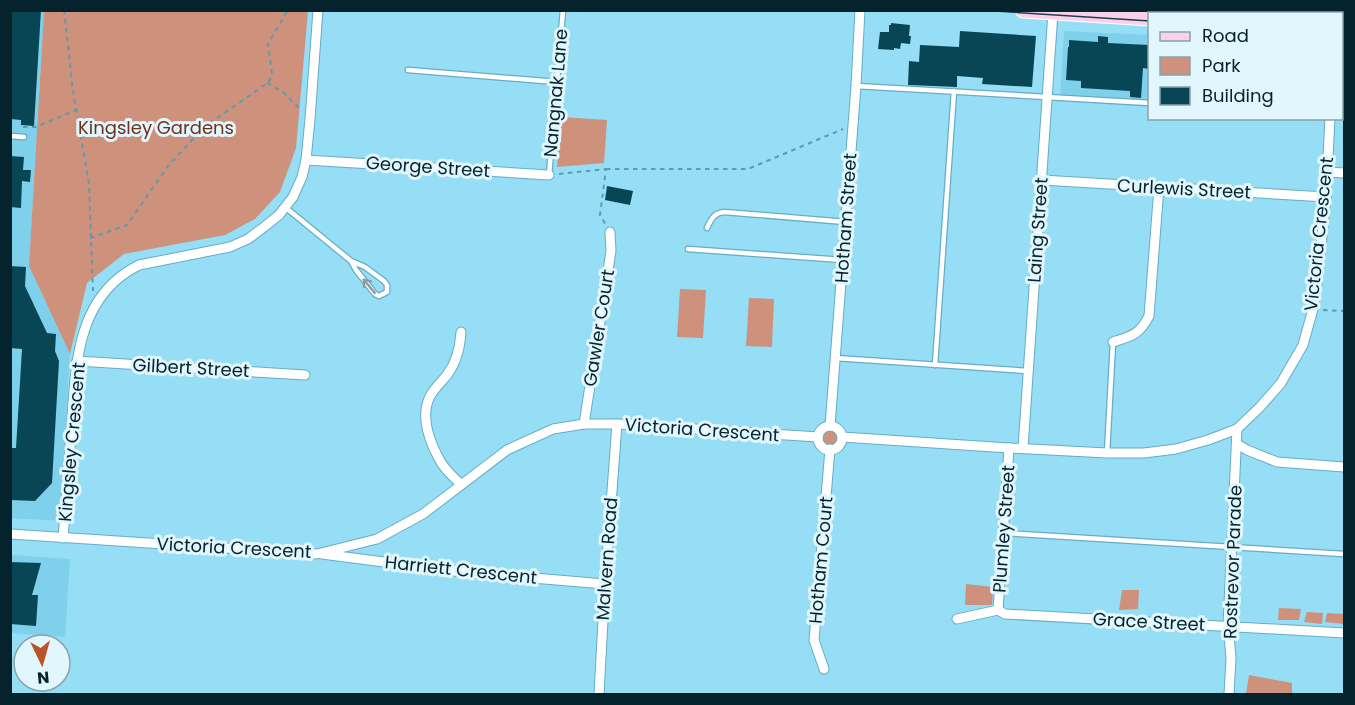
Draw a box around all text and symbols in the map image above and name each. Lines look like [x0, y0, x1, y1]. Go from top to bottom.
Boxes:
legend [1148, 12, 1343, 120]
text: Road [1202, 23, 1249, 48]
street label: Nangnak Lane [537, 28, 574, 158]
text: Park [1202, 53, 1241, 78]
text: Building [1202, 83, 1274, 108]
park label: Kingsley Gardens [78, 115, 234, 140]
street label: George Street [365, 150, 491, 183]
street label: Hotham Street [828, 152, 863, 284]
street label: Victoria Crescent [1298, 156, 1339, 312]
street label: Curlewis Street [1117, 173, 1251, 204]
street label: Laing Street [1021, 176, 1054, 283]
street label: Gawler Court [577, 268, 620, 388]
one-way arrow [362, 278, 375, 294]
street label: Gilbert Street [132, 352, 250, 383]
street label: Kingsley Crescent [52, 361, 91, 523]
street label: Victoria Crescent [624, 412, 780, 447]
street label: Plumley Street [987, 464, 1020, 594]
street label: Rostrevor Parade [1217, 484, 1248, 639]
street label: Hotham Court [802, 495, 839, 625]
street label: Malvern Road [590, 497, 623, 621]
street label: Victoria Crescent [156, 531, 312, 564]
street label: Harriett Crescent [384, 549, 538, 590]
street label: Grace Street [1092, 606, 1206, 637]
north arrow [12, 633, 72, 693]
text: N [36, 665, 50, 689]

